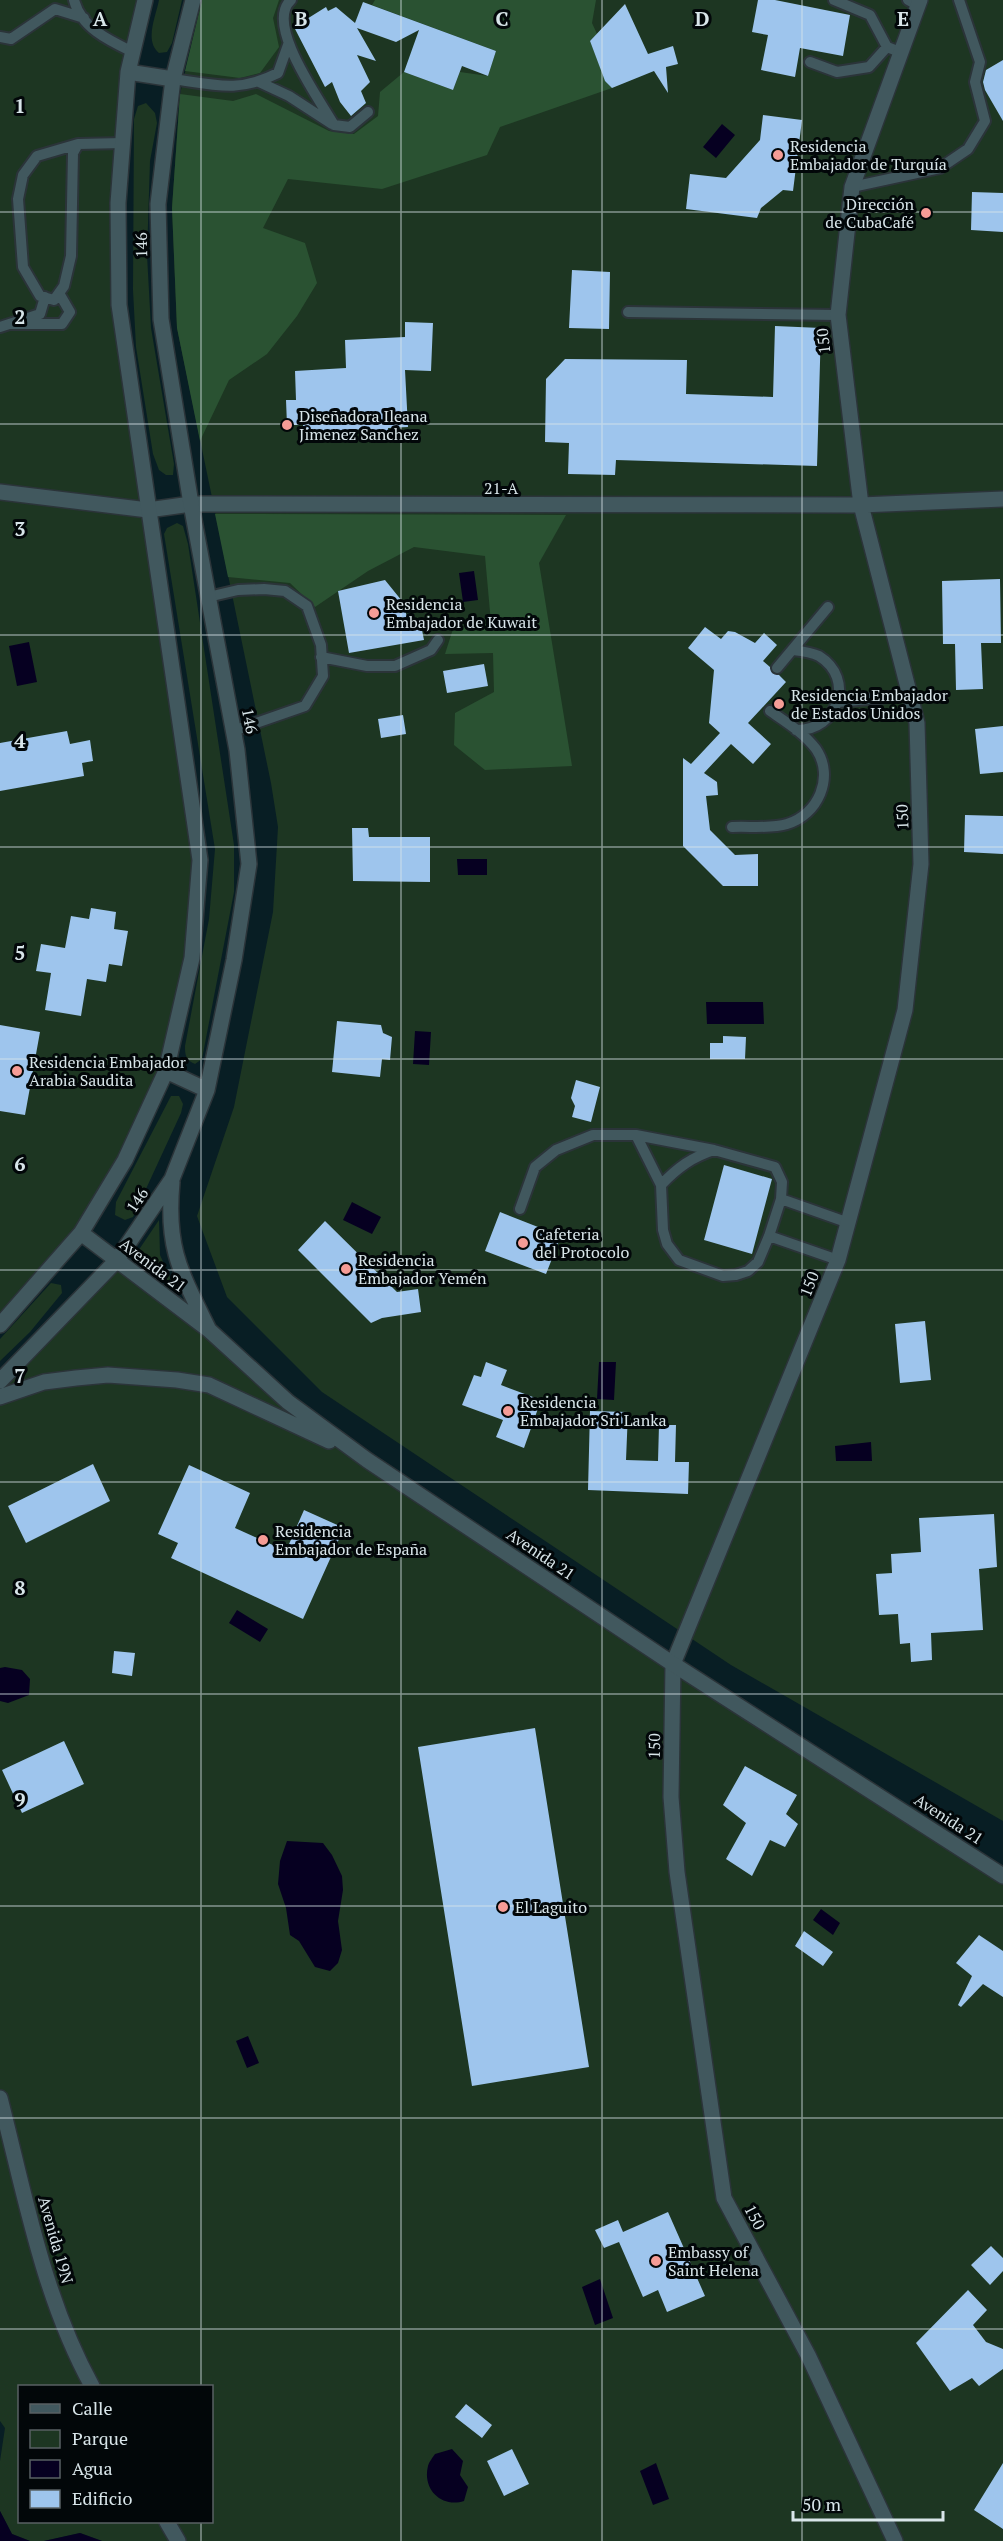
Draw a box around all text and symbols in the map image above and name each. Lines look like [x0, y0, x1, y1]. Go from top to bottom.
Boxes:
text: A [93, 5, 108, 32]
text: B [295, 5, 308, 32]
text: C [495, 5, 509, 32]
text: D [695, 5, 709, 32]
text: E [897, 5, 909, 32]
text: 1 [14, 92, 26, 119]
place label: Residencia Embajador de Turquía [790, 135, 947, 175]
marker: Residencia Embajador de Turquía [771, 148, 785, 162]
place label: Dirección de CubaCafé [825, 193, 914, 233]
marker: Dirección de CubaCafé [919, 206, 933, 220]
street label: 146 [130, 232, 152, 258]
text: 2 [14, 303, 26, 330]
street label: 150 [811, 327, 835, 355]
place label: Diseñadora Ileana Jimenez Sanchez [299, 405, 428, 445]
marker: Diseñadora Ileana Jimenez Sanchez [280, 418, 294, 432]
street label: 21-A [484, 477, 518, 499]
text: 3 [14, 515, 26, 542]
place label: Residencia Embajador de Kuwait [386, 593, 537, 633]
marker: Residencia Embajador de Kuwait [367, 606, 381, 620]
place label: Residencia Embajador de Estados Unidos [791, 684, 949, 724]
marker: Residencia Embajador de Estados Unidos [772, 697, 786, 711]
street label: 146 [237, 706, 263, 736]
text: 4 [14, 727, 26, 754]
street label: 150 [891, 804, 913, 830]
text: 5 [14, 939, 26, 966]
place label: Residencia Embajador Arabia Saudita [29, 1051, 187, 1091]
marker: Residencia Embajador Arabia Saudita [10, 1064, 24, 1078]
text: 6 [14, 1150, 26, 1177]
street label: 146 [121, 1183, 154, 1217]
place label: Cafeteria del Protocolo [535, 1223, 630, 1263]
street label: Avenida 21 [115, 1233, 191, 1297]
marker: Cafeteria del Protocolo [516, 1236, 530, 1250]
place label: Residencia Embajador Yemén [358, 1249, 487, 1289]
marker: Residencia Embajador Yemén [339, 1262, 353, 1276]
street label: 150 [794, 1268, 824, 1300]
text: 7 [14, 1362, 26, 1389]
place label: Residencia Embajador Sri Lanka [520, 1391, 667, 1431]
marker: Residencia Embajador Sri Lanka [501, 1404, 515, 1418]
place label: Residencia Embajador de España [275, 1520, 427, 1560]
street label: Avenida 21 [503, 1523, 579, 1585]
marker: Residencia Embajador de España [256, 1533, 270, 1547]
text: 8 [14, 1574, 26, 1601]
street label: 150 [643, 1733, 665, 1759]
text: 9 [14, 1786, 26, 1813]
street label: Avenida 21 [910, 1789, 988, 1849]
place label: El Laguito [515, 1896, 587, 1918]
marker: El Laguito [496, 1900, 510, 1914]
street label: Avenida 19N [33, 2194, 79, 2286]
street label: 150 [739, 2201, 771, 2233]
place label: Embassy of Saint Helena [668, 2241, 759, 2281]
marker: Embassy of Saint Helena [649, 2254, 663, 2268]
legend [18, 2385, 213, 2523]
text: Calle [72, 2396, 113, 2420]
text: Parque [72, 2426, 128, 2450]
text: Agua [72, 2456, 113, 2480]
scale bar [793, 2484, 943, 2522]
text: Edificio [72, 2486, 132, 2510]
text: 50 m [802, 2492, 842, 2516]

